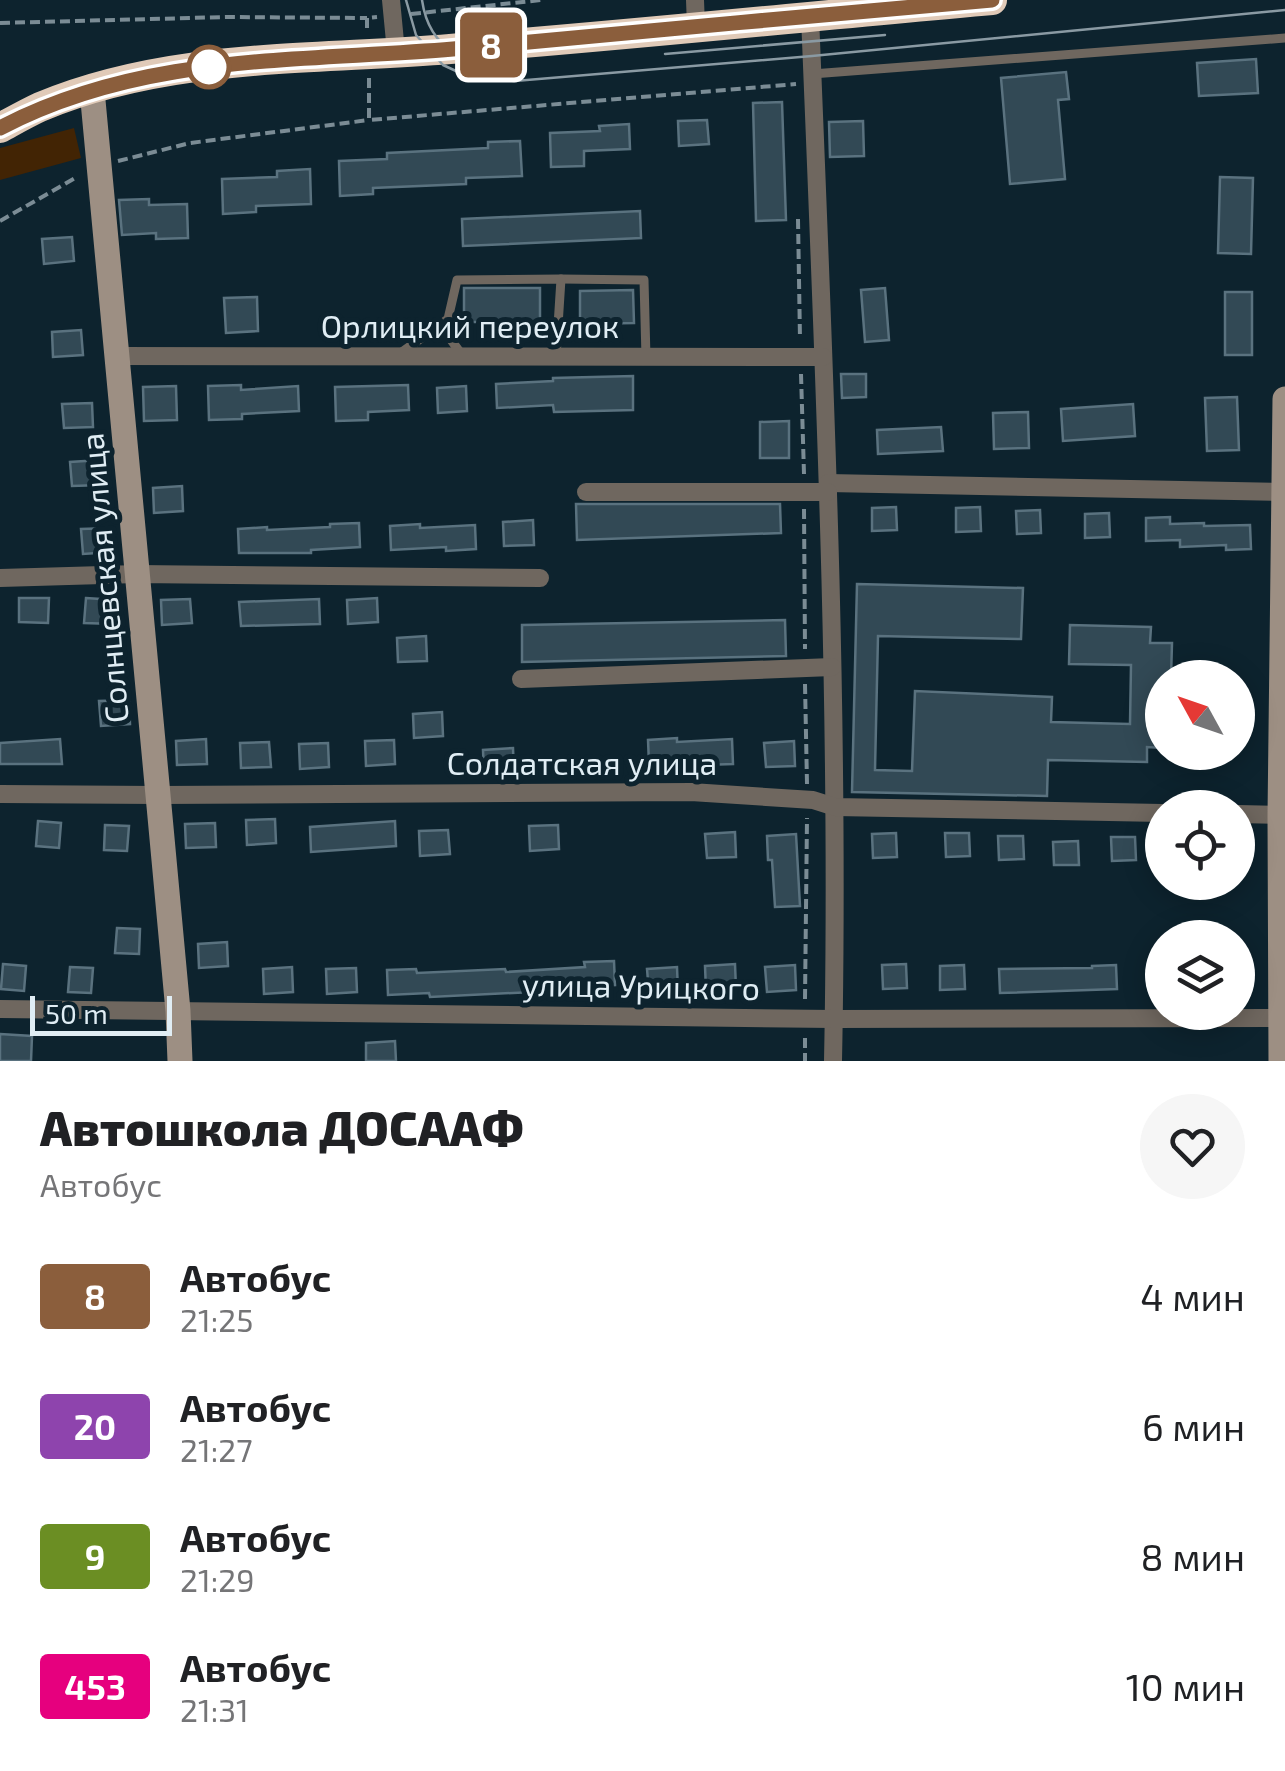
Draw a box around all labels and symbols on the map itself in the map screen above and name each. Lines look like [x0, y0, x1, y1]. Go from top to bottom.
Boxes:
line badge: 8 [458, 12, 524, 78]
unlabelled marker [188, 46, 230, 88]
street label: Орлицкий переулок [321, 306, 619, 345]
street label: Солнцевская улица [71, 432, 136, 725]
north arrow [1145, 660, 1255, 770]
street label: Солдатская улица [447, 743, 717, 782]
street label: улица Урицкого [522, 964, 760, 1007]
scale bar [30, 991, 172, 1036]

